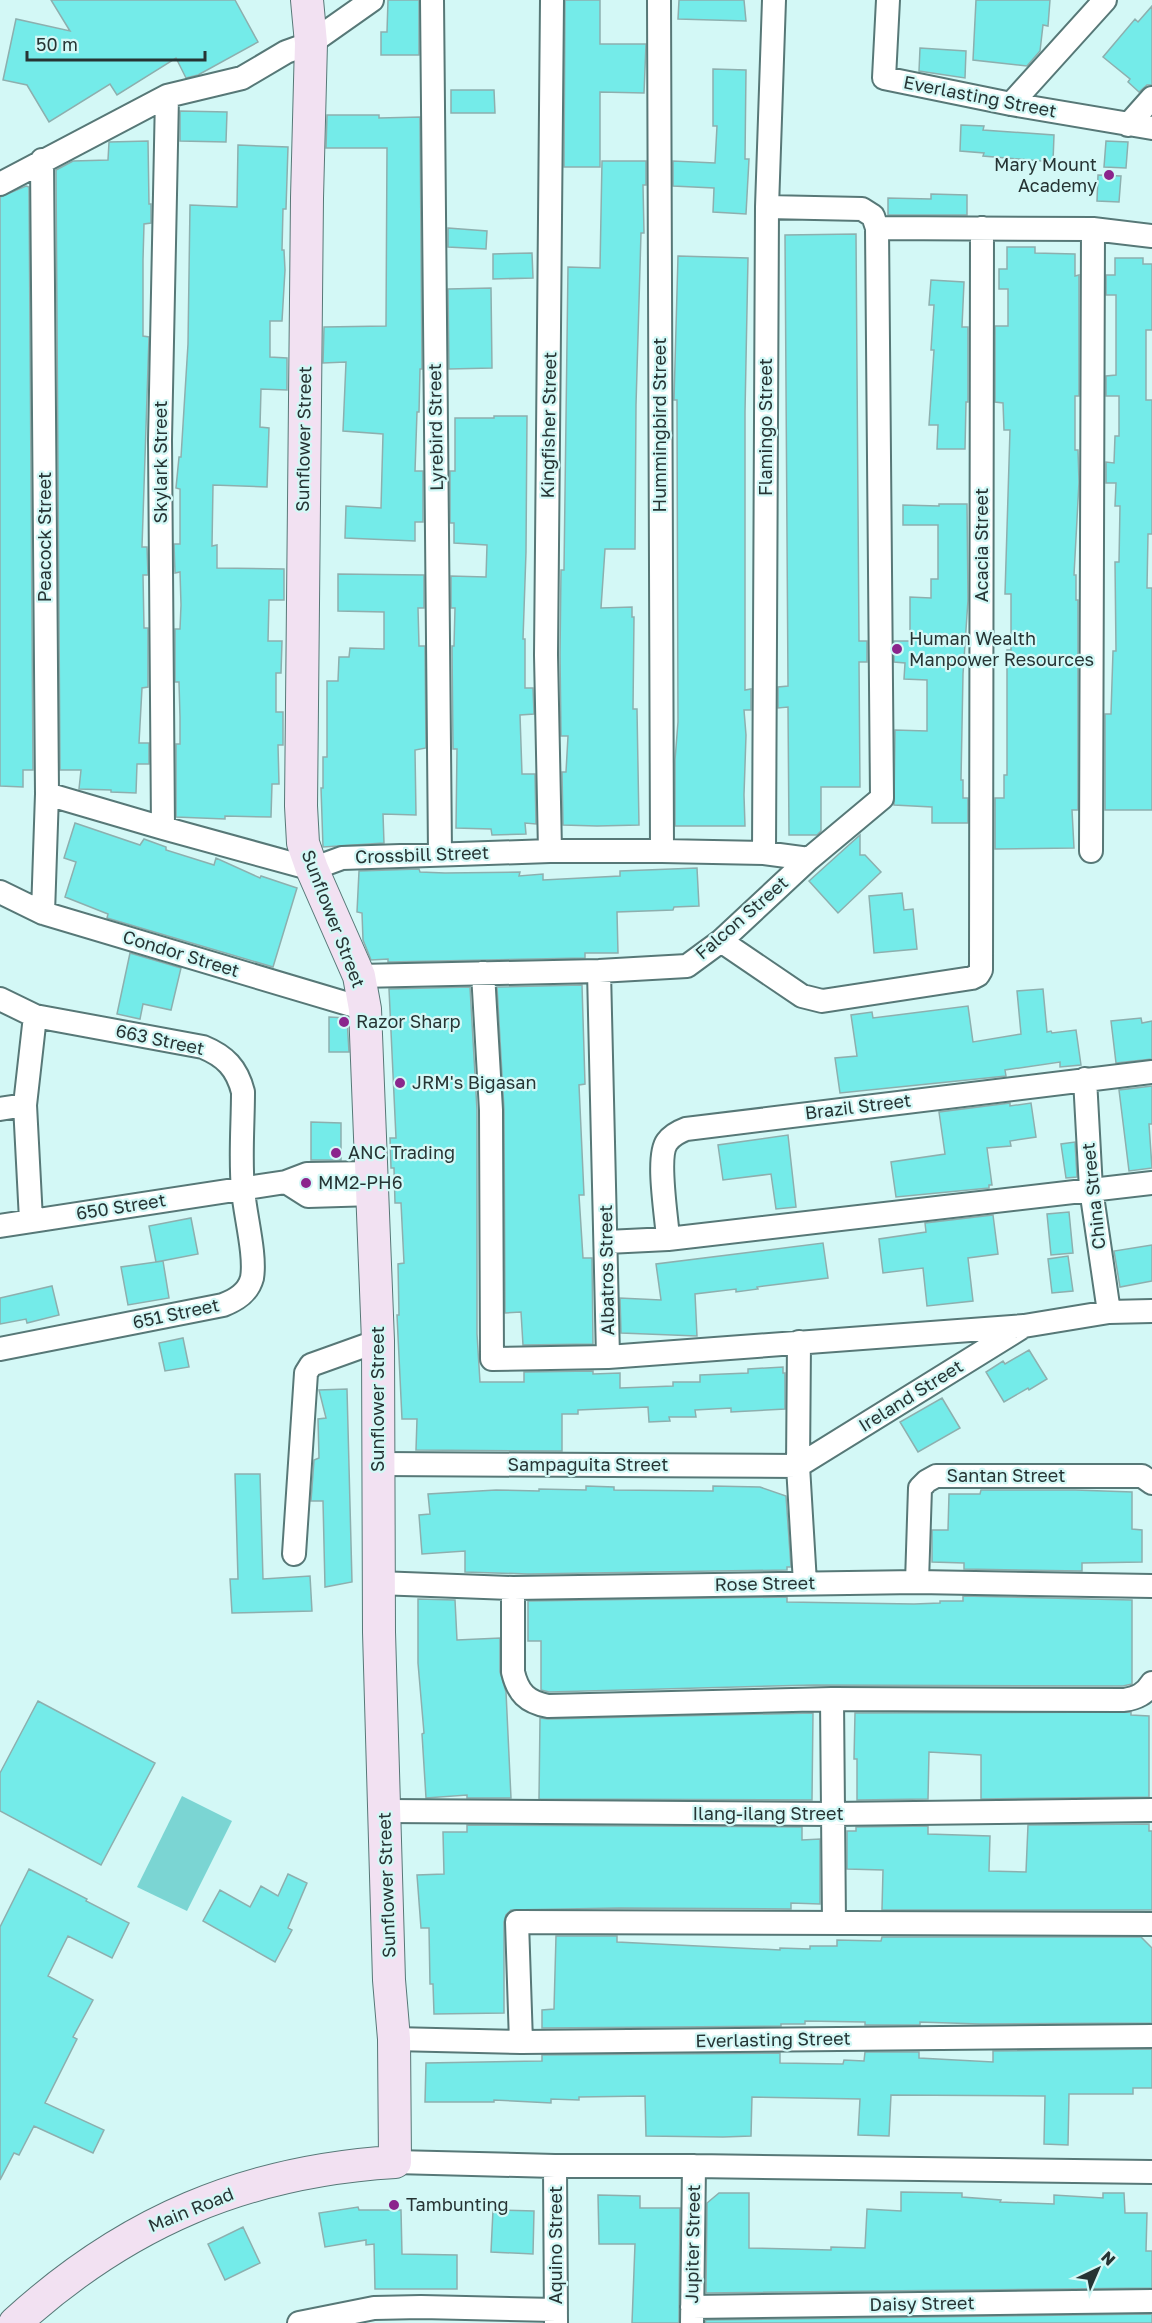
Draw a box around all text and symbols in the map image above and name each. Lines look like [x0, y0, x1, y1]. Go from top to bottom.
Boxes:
scale bar [27, 24, 206, 62]
text: 50 m [36, 33, 78, 55]
street label: Everlasting Street [902, 70, 1059, 122]
place label: Mary Mount Academy [994, 153, 1097, 196]
marker: Mary Mount Academy [1102, 168, 1116, 182]
street label: Hummingbird Street [648, 338, 670, 512]
street label: Kingfisher Street [536, 351, 560, 498]
street label: Flamingo Street [754, 358, 776, 496]
street label: Lyrebird Street [423, 363, 447, 491]
street label: Sunflower Street [291, 366, 315, 512]
street label: Skylark Street [149, 401, 171, 523]
street label: Peacock Street [33, 472, 55, 602]
street label: Acacia Street [970, 488, 992, 602]
place label: Human Wealth Manpower Resources [909, 627, 1094, 670]
marker: Human Wealth Manpower Resources [890, 642, 904, 656]
street label: Crossbill Street [355, 841, 489, 867]
street label: Sunflower Street [298, 847, 370, 991]
street label: Falcon Street [691, 871, 792, 963]
street label: Condor Street [120, 925, 242, 981]
place label: Razor Sharp [356, 1010, 461, 1032]
marker: Razor Sharp [337, 1015, 351, 1029]
street label: 663 Street [114, 1019, 207, 1059]
place label: JRM's Bigasan [412, 1071, 537, 1093]
marker: JRM's Bigasan [393, 1076, 407, 1090]
street label: Brazil Street [804, 1089, 912, 1123]
place label: ANC Trading [348, 1141, 455, 1163]
street label: China Street [1076, 1142, 1110, 1251]
marker: ANC Trading [329, 1146, 343, 1160]
place label: MM2-PH6 [318, 1171, 403, 1193]
marker: MM2-PH6 [299, 1176, 313, 1190]
street label: 650 Street [75, 1188, 167, 1224]
street label: Albatros Street [594, 1204, 618, 1336]
street label: 651 Street [131, 1293, 221, 1333]
street label: Sunflower Street [366, 1326, 388, 1472]
street label: Ireland Street [854, 1354, 967, 1436]
street label: Sampaguita Street [508, 1453, 668, 1475]
street label: Santan Street [947, 1464, 1065, 1486]
street label: Rose Street [714, 1571, 815, 1595]
street label: Ilang-ilang Street [692, 1802, 844, 1824]
street label: Sunflower Street [372, 1812, 400, 1958]
street label: Everlasting Street [695, 2027, 851, 2051]
street label: Main Road [145, 2182, 237, 2236]
street label: Jupiter Street [680, 2184, 704, 2304]
street label: Aquino Street [544, 2186, 566, 2304]
place label: Tambunting [406, 2193, 509, 2215]
marker: Tambunting [387, 2198, 401, 2212]
north arrow [1068, 2239, 1128, 2299]
text: N [1097, 2247, 1120, 2270]
street label: Daisy Street [869, 2291, 975, 2315]

